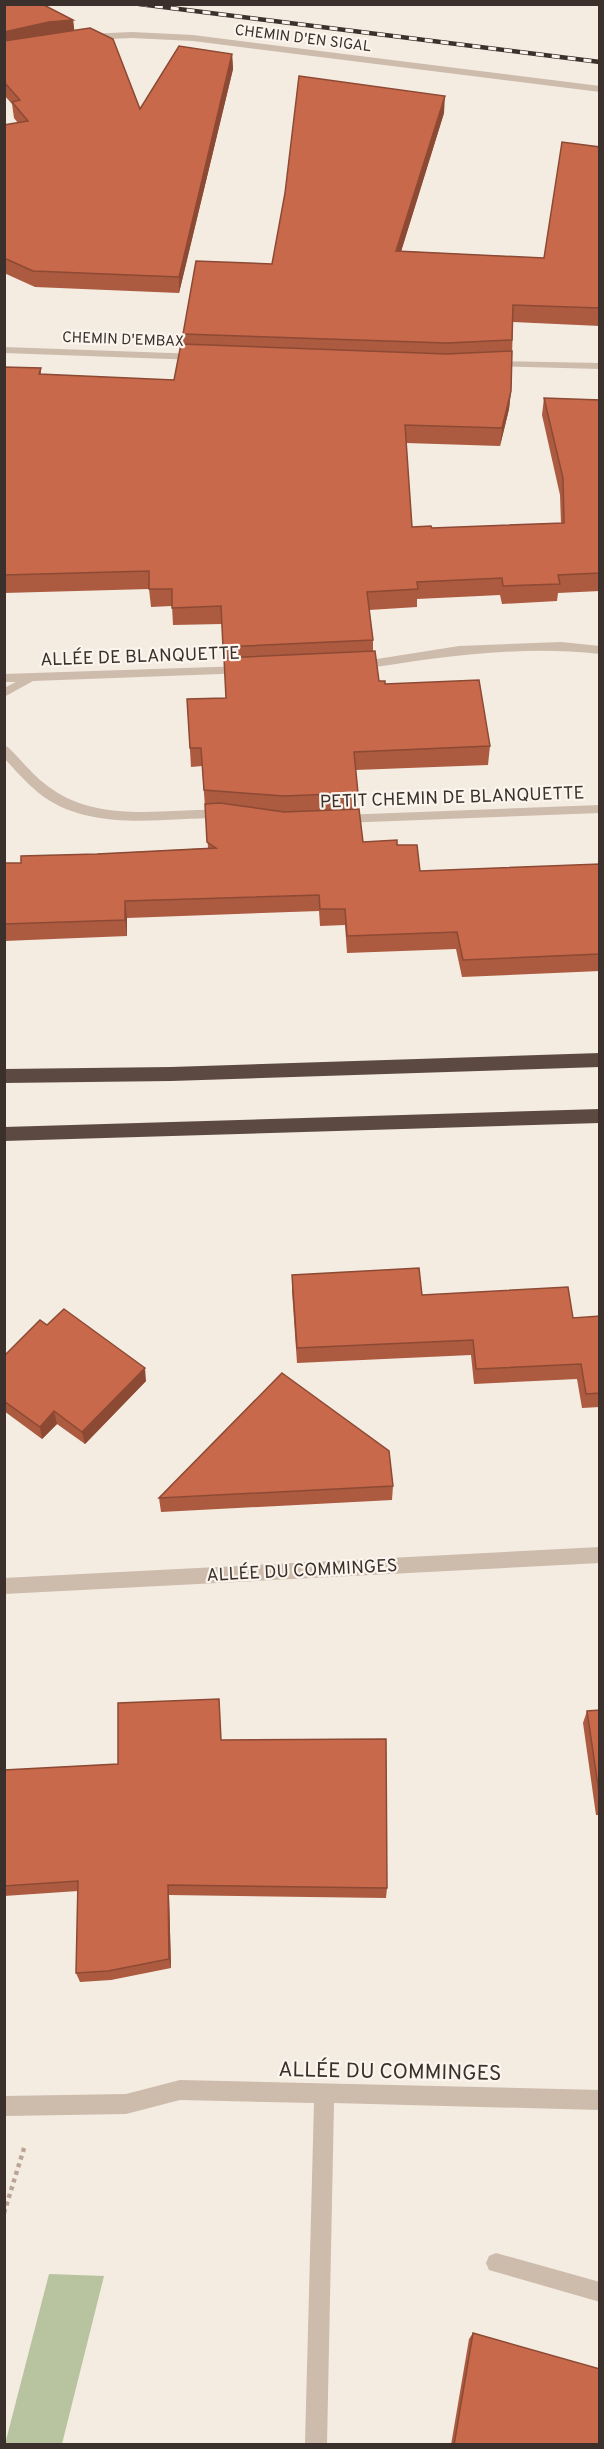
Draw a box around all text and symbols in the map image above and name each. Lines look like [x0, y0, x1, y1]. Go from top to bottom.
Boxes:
street label: CHEMIN D'EN SIGAL [234, 22, 372, 57]
street label: CHEMIN D'EMBAX [62, 329, 184, 352]
street label: ALLÉE DE BLANQUETTE [40, 641, 240, 672]
street label: PETIT CHEMIN DE BLANQUETTE [319, 782, 585, 815]
street label: ALLÉE DU COMMINGES [206, 1553, 398, 1588]
street label: ALLÉE DU COMMINGES [278, 2056, 502, 2088]

